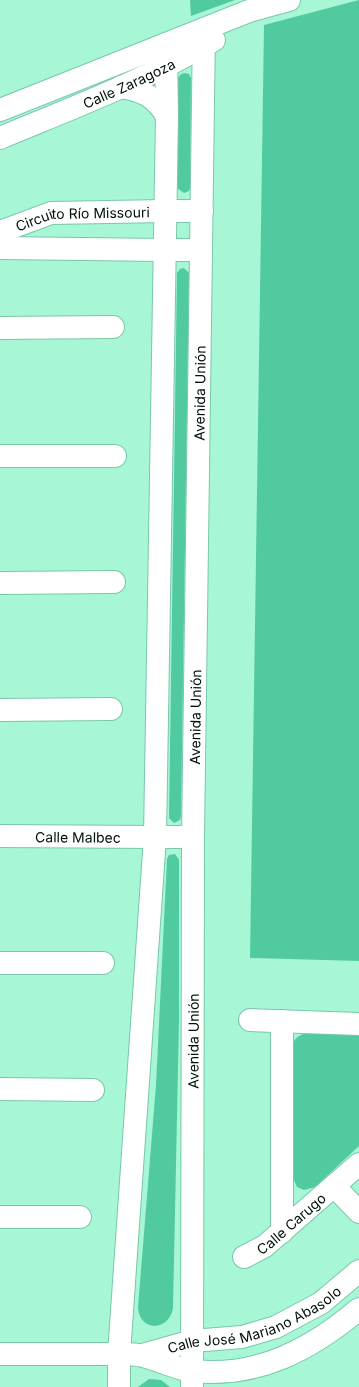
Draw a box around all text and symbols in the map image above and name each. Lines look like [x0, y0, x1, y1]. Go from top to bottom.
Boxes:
street label: Calle Zaragoza [80, 55, 178, 111]
street label: Circuito Río Missouri [13, 203, 150, 234]
street label: Avenida Unión [190, 345, 208, 441]
street label: Avenida Unión [185, 669, 204, 765]
street label: Calle Malbec [35, 828, 121, 845]
street label: Avenida Unión [184, 993, 201, 1089]
street label: Calle Carugo [253, 1189, 329, 1257]
street label: Calle José Mariano Abasolo [165, 1282, 344, 1356]

